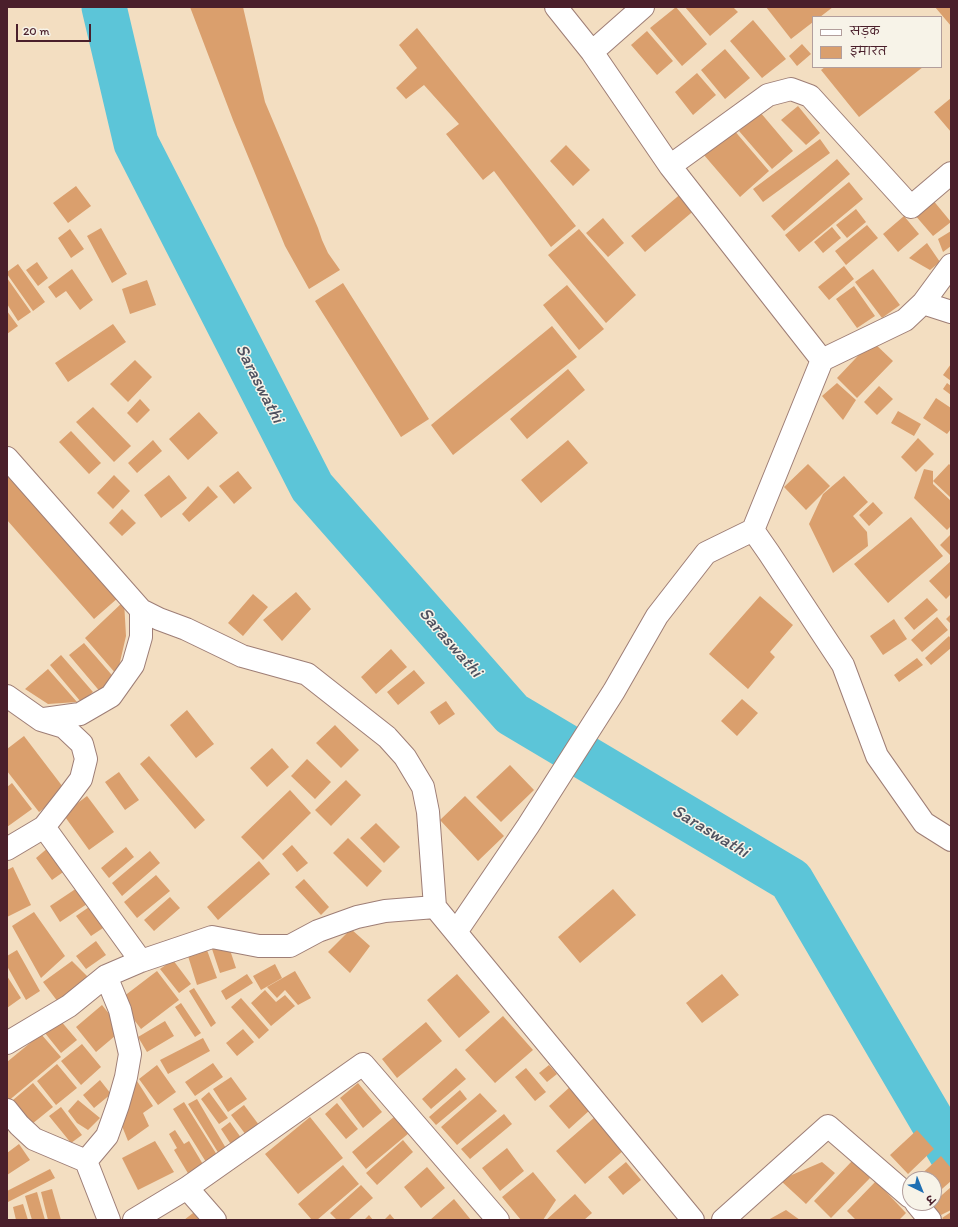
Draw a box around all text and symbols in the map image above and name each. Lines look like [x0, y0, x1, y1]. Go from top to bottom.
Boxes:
scale bar [18, 16, 93, 42]
legend [812, 16, 942, 68]
text: 20 m [23, 24, 50, 38]
text: सड़क [850, 24, 880, 38]
text: इमारत [850, 44, 887, 58]
water label: Saraswathi [230, 341, 288, 427]
water label: Saraswathi [414, 604, 486, 682]
water label: Saraswathi [668, 801, 752, 863]
north arrow [902, 1171, 942, 1211]
text: उ [923, 1192, 937, 1207]

